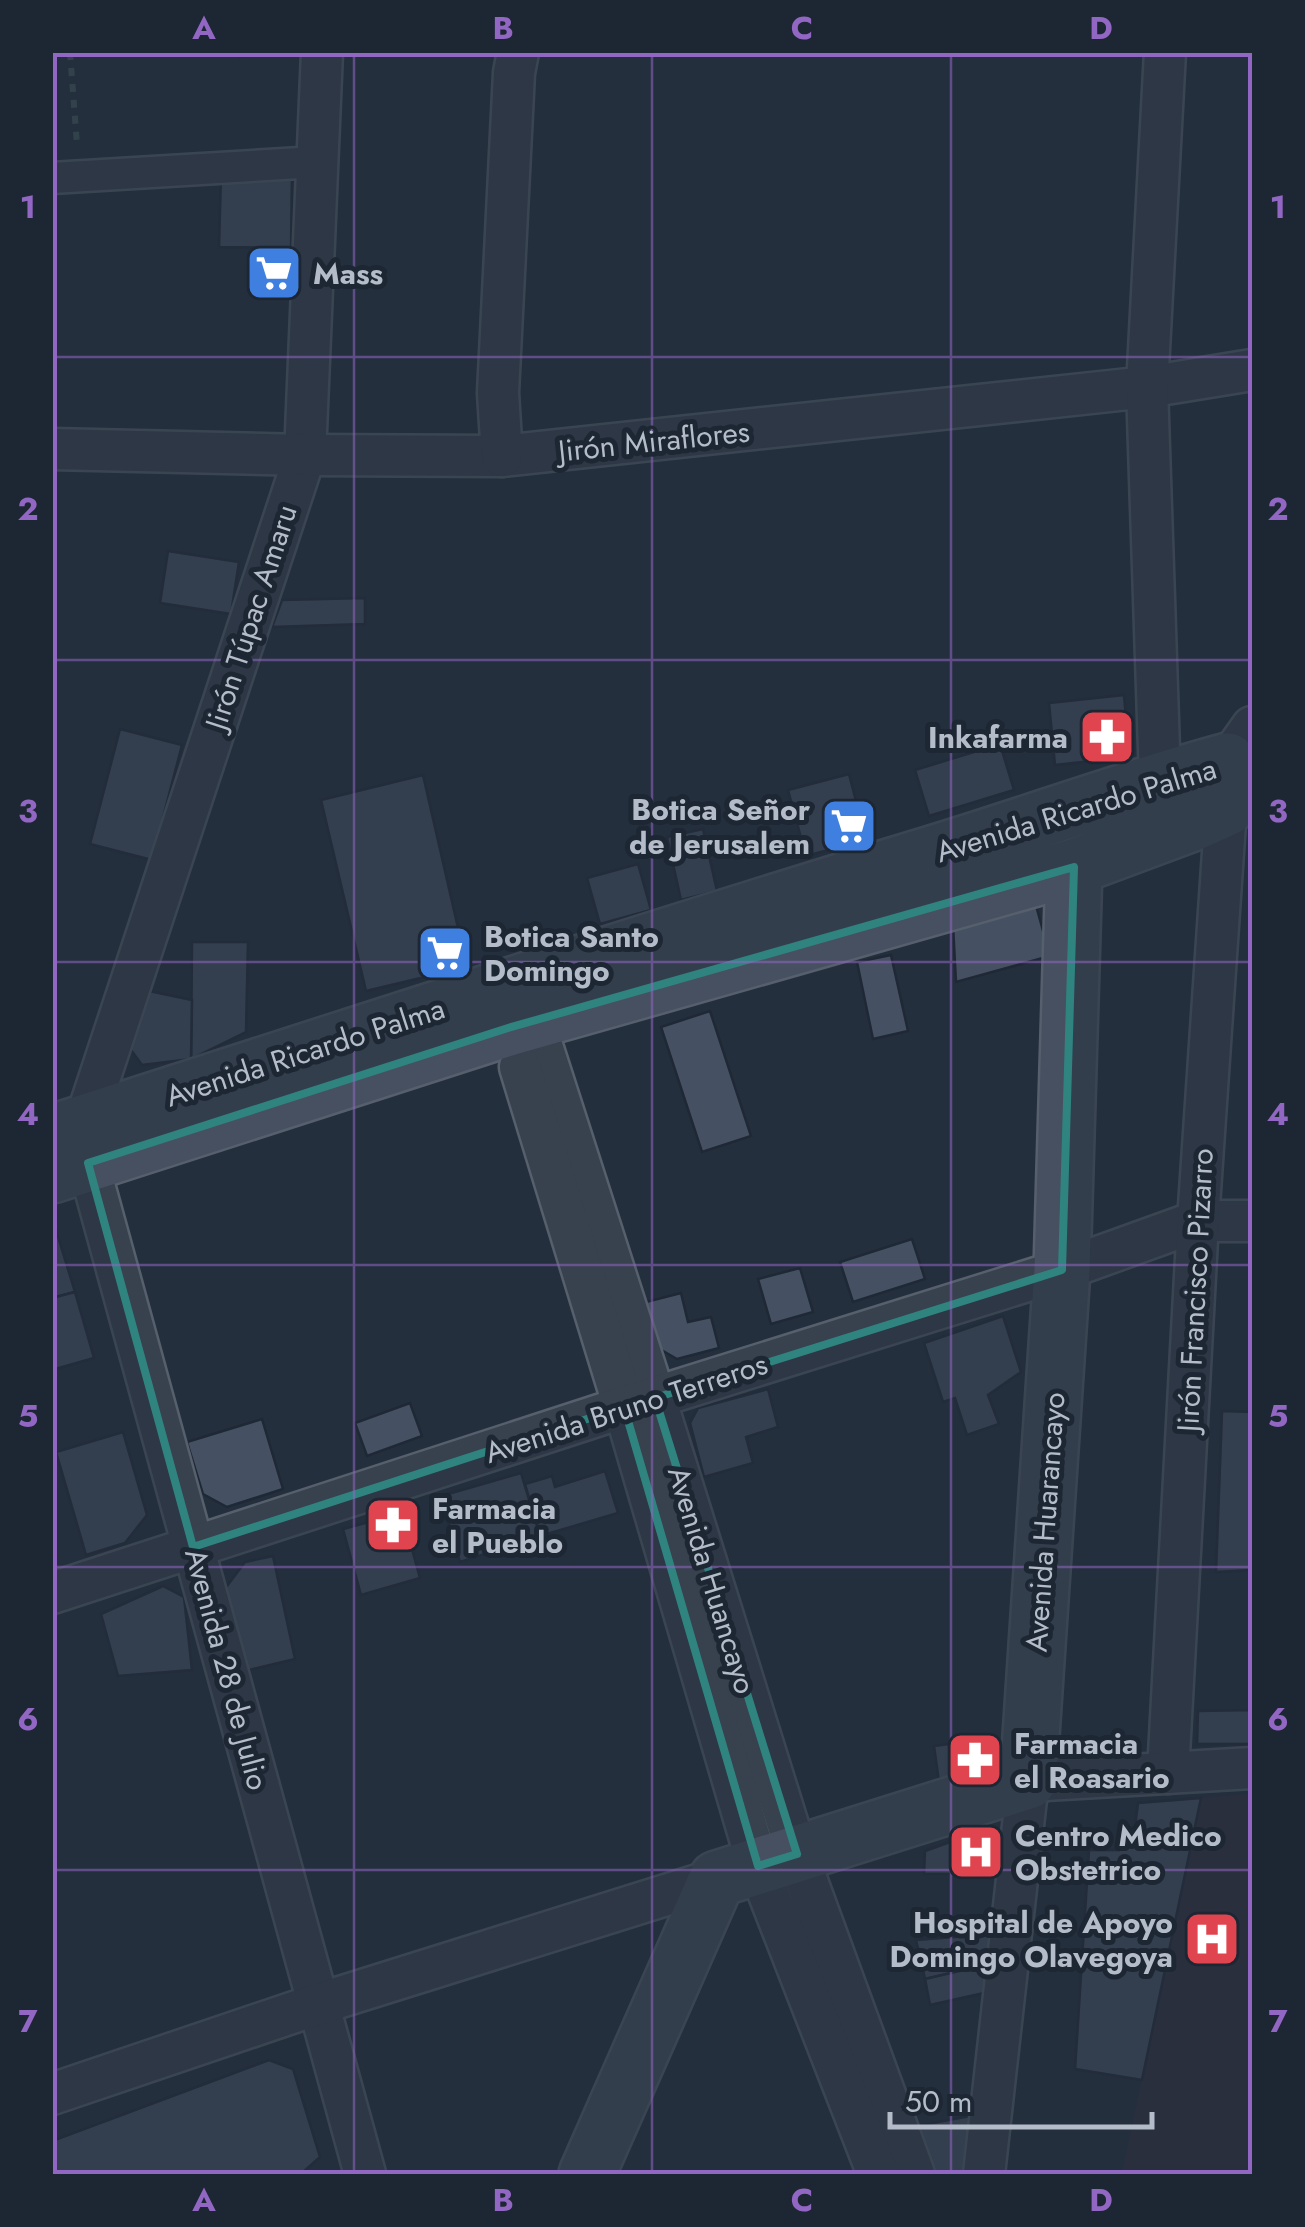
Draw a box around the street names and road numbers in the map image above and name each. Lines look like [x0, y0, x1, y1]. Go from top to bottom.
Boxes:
street label: Jirón Miraflores [552, 410, 752, 473]
street label: Jirón Túpac Amaru [193, 499, 308, 739]
street label: Avenida Ricardo Palma [930, 747, 1222, 873]
street label: Avenida Ricardo Palma [160, 987, 450, 1117]
street label: Jirón Francisco Pizarro [1166, 1147, 1224, 1437]
street label: Avenida Bruno Terreros [479, 1342, 773, 1474]
street label: Avenida Huarancayo [1014, 1391, 1076, 1653]
street label: Avenida Huancayo [657, 1461, 767, 1699]
street label: Avenida 28 de Julio [174, 1543, 280, 1795]

